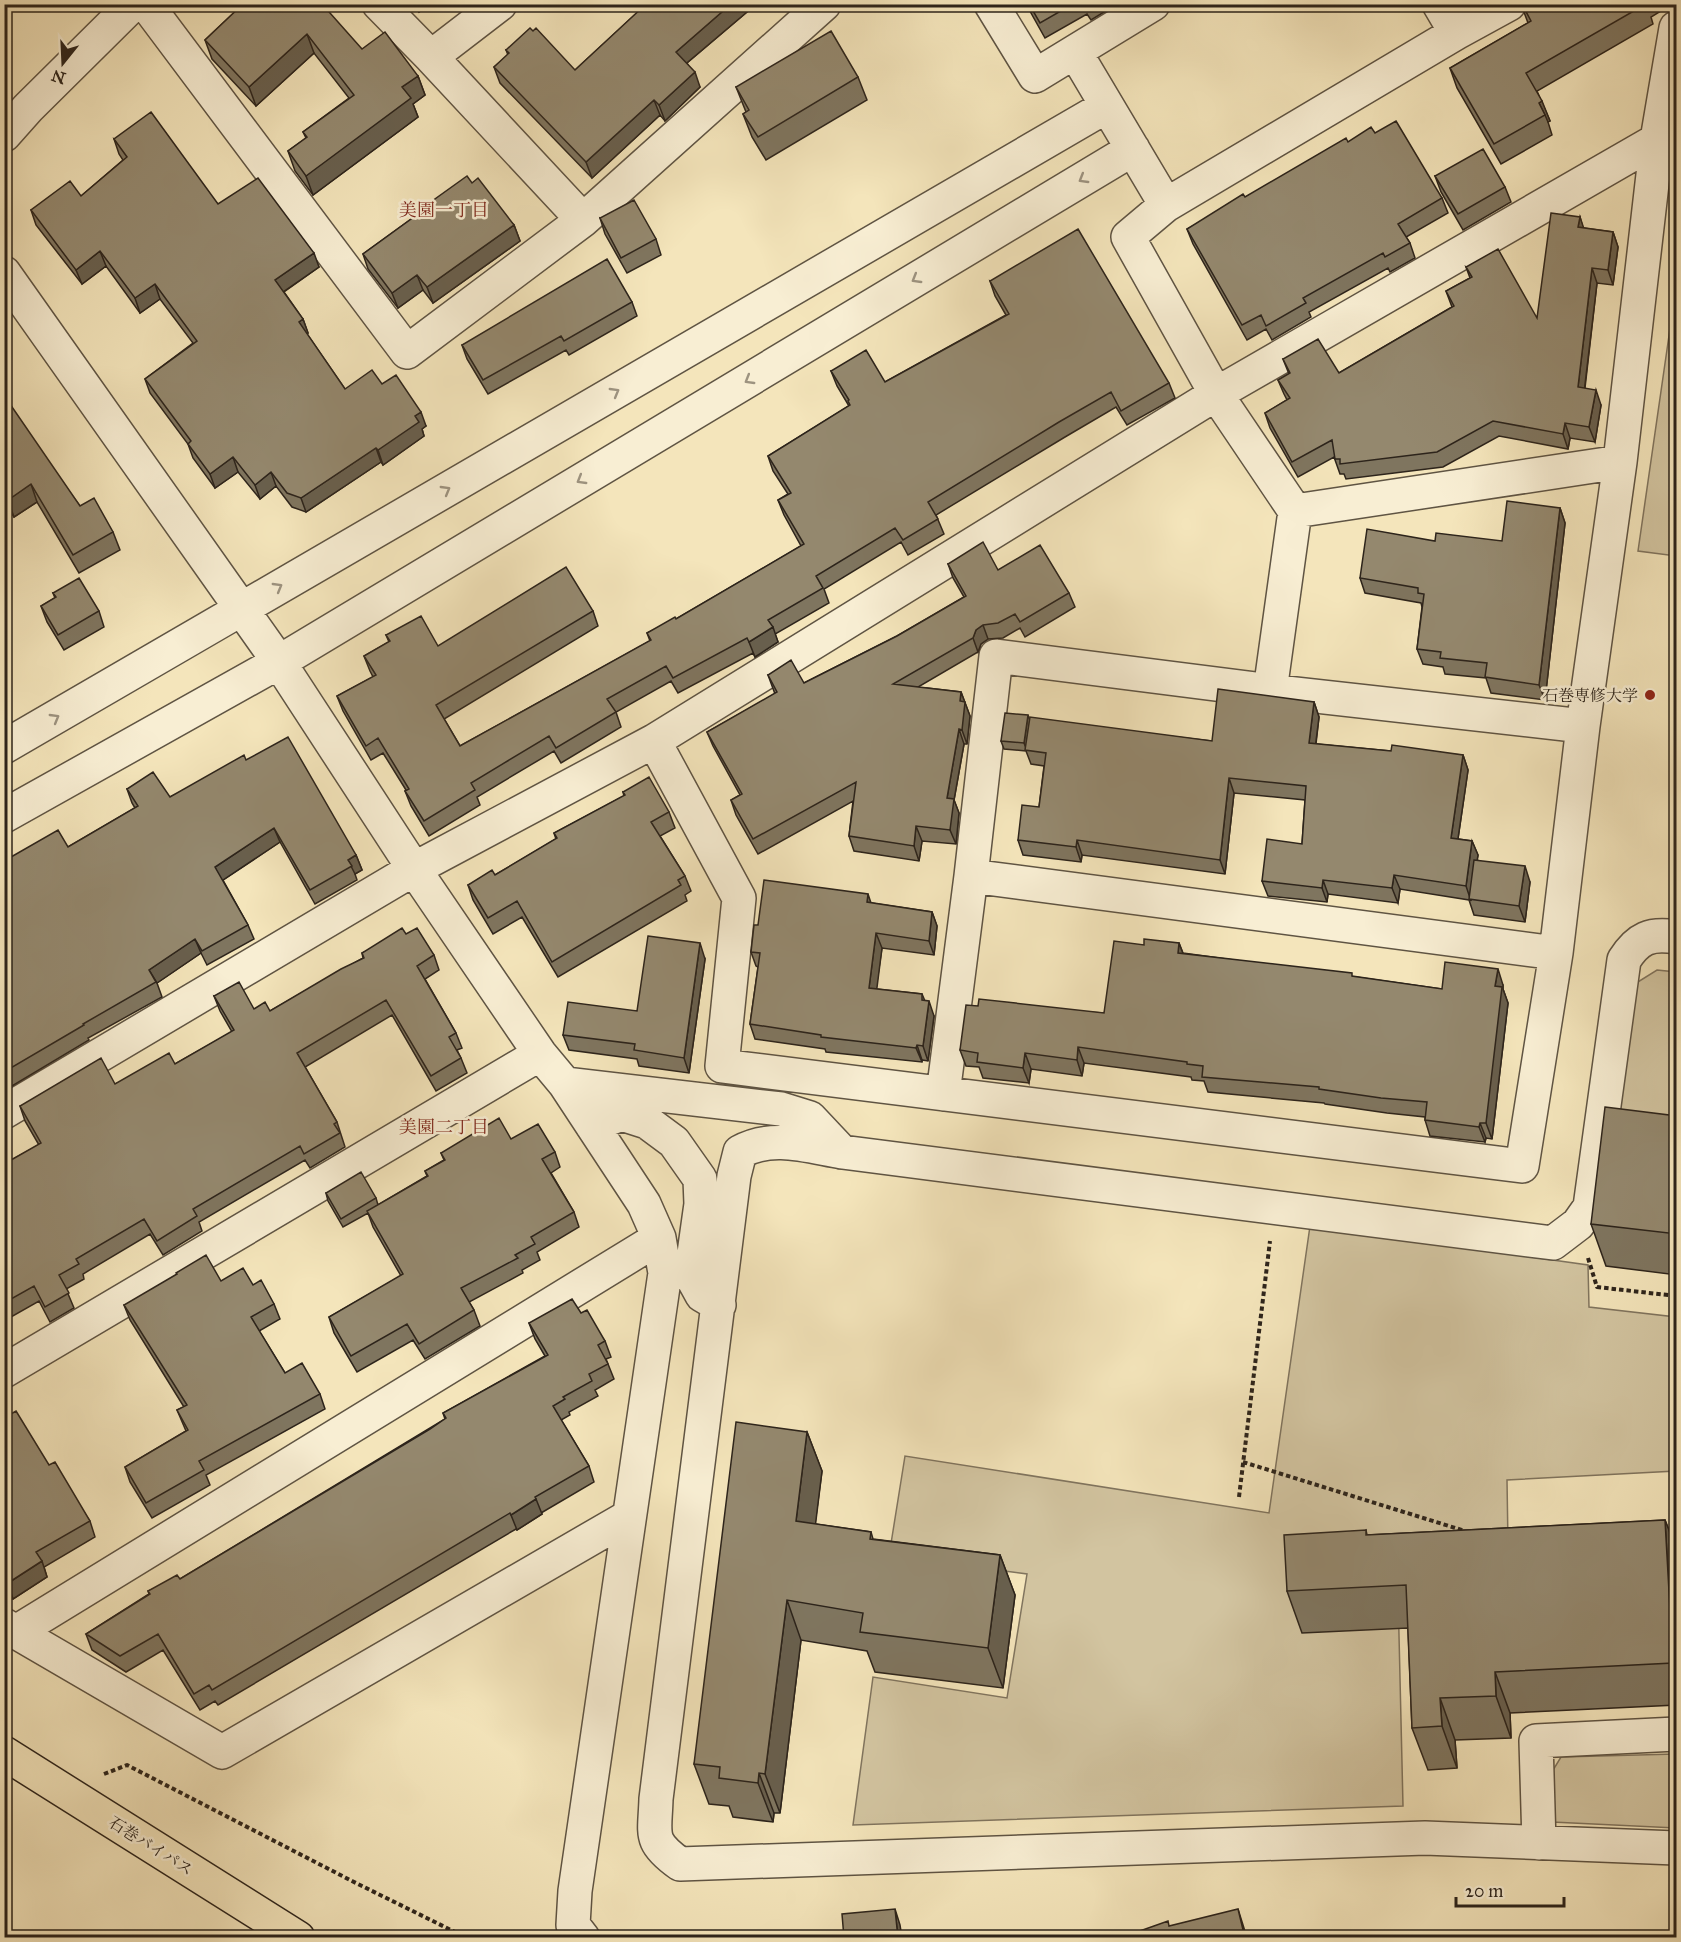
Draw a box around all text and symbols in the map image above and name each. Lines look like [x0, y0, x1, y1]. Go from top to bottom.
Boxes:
north arrow [33, 33, 93, 93]
text: N [49, 66, 68, 88]
one-way arrow [1079, 172, 1089, 184]
district label: 美園一丁目 [399, 199, 489, 221]
one-way arrow [912, 272, 922, 284]
one-way arrow [745, 372, 755, 384]
one-way arrow [609, 387, 619, 399]
one-way arrow [577, 473, 587, 484]
one-way arrow [440, 485, 450, 497]
one-way arrow [272, 583, 282, 595]
place label: 石巻専修大学 [1542, 686, 1638, 705]
marker: 石巻専修大学 [1643, 688, 1657, 702]
one-way arrow [49, 713, 59, 725]
district label: 美園二丁目 [399, 1116, 489, 1138]
street label: 石巻バイパス [105, 1813, 197, 1879]
scale bar [1456, 1870, 1564, 1908]
text: 20 m [1465, 1880, 1503, 1902]

